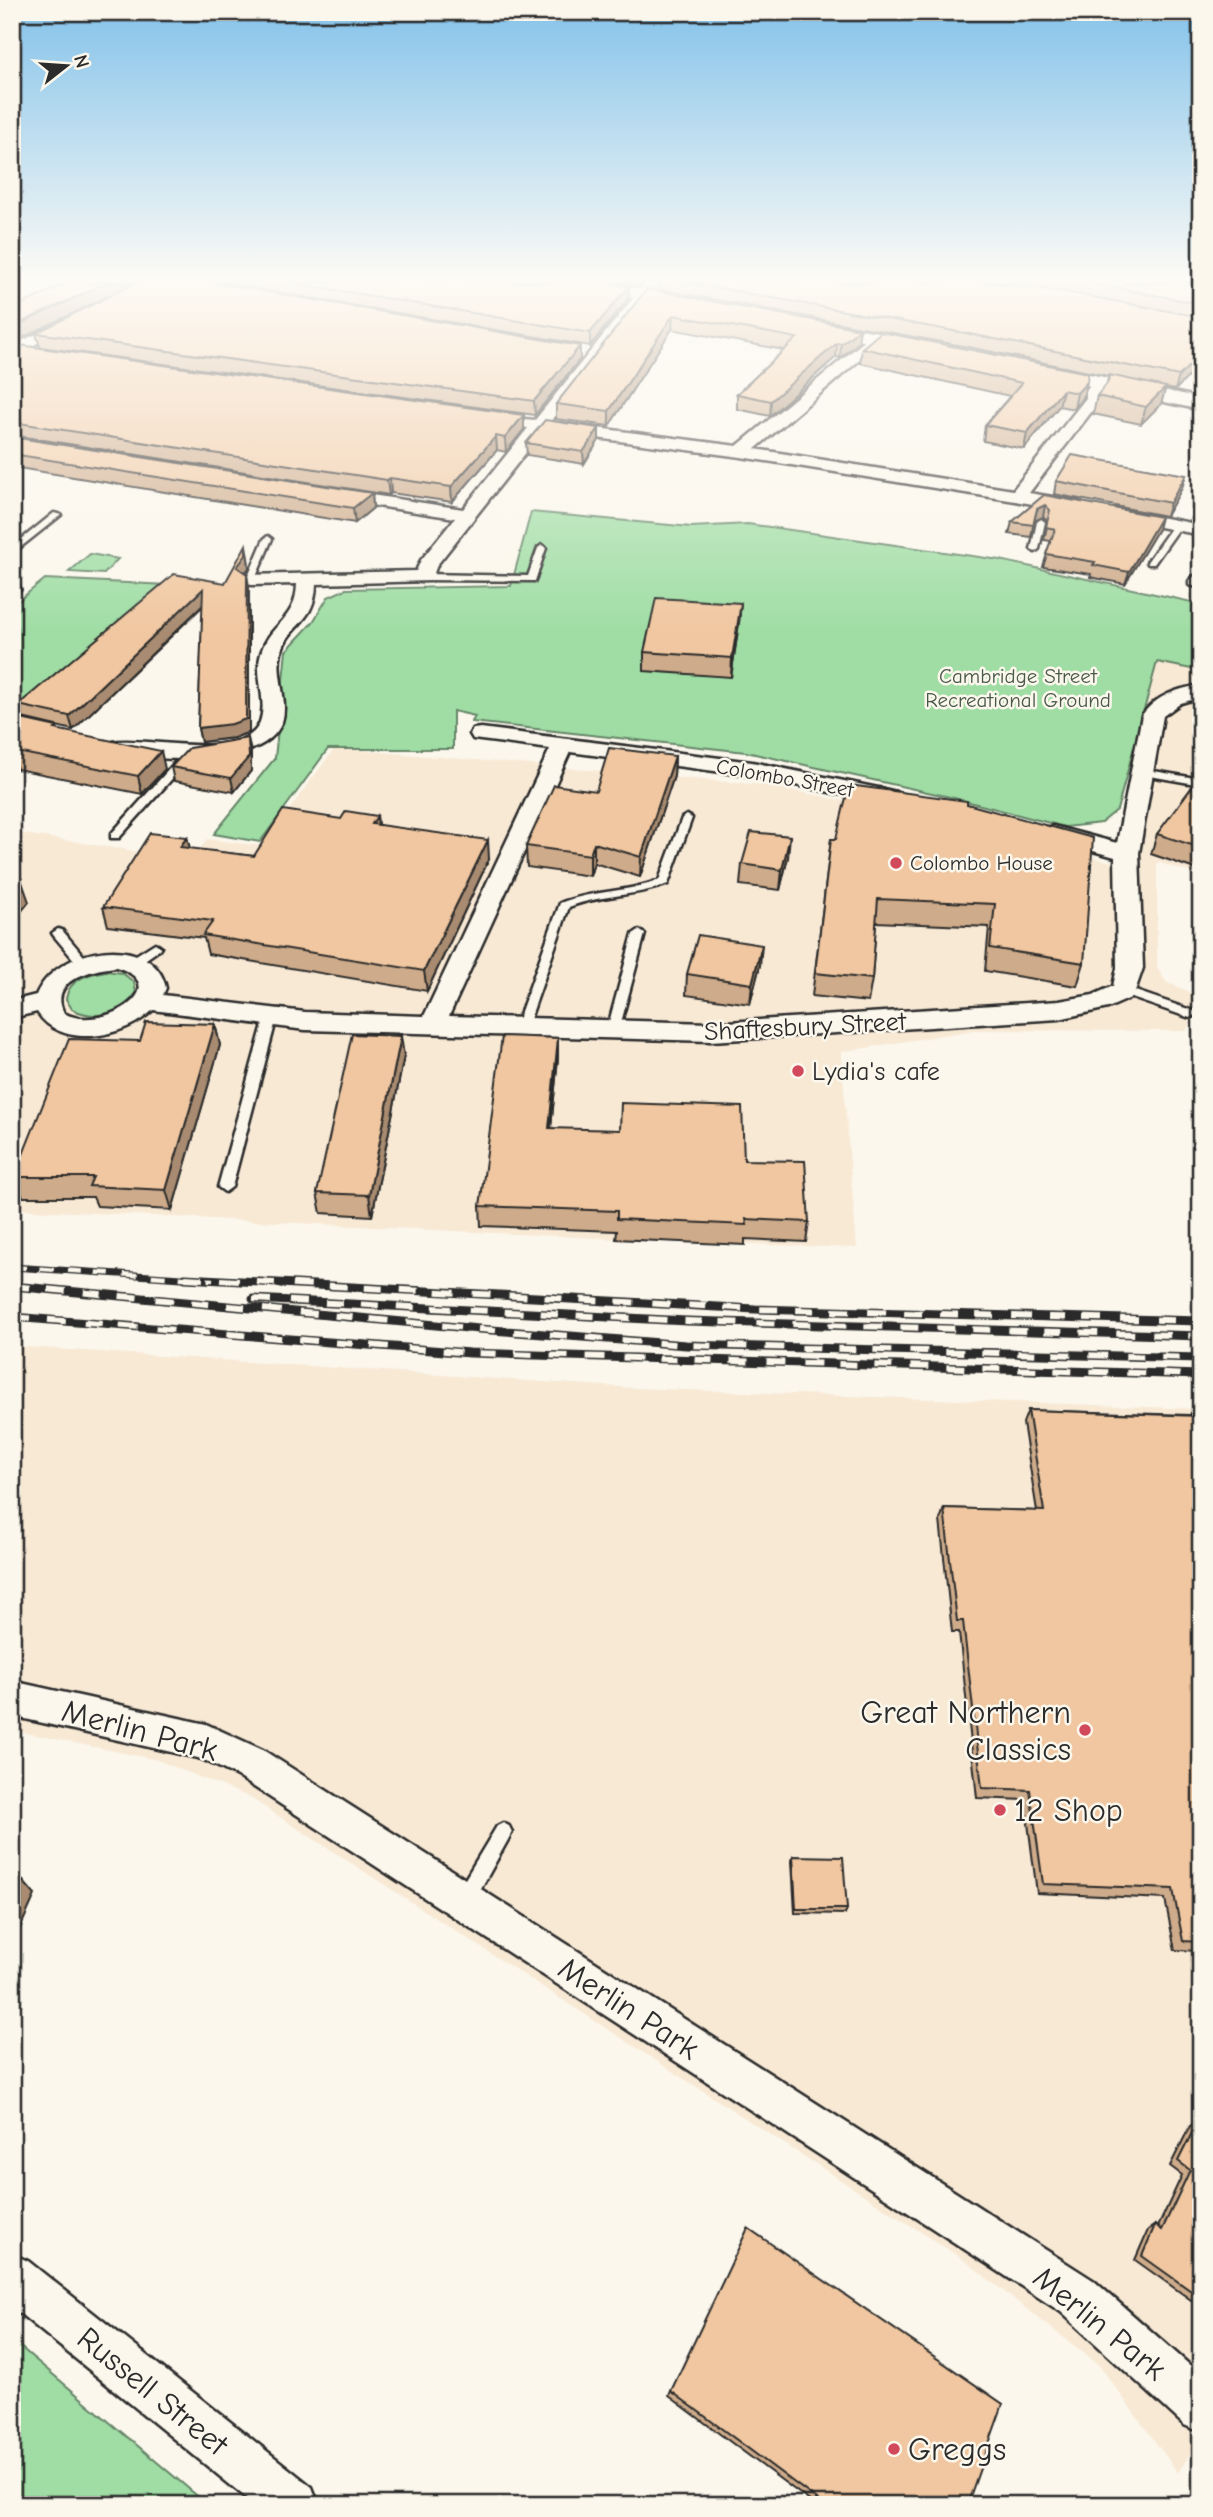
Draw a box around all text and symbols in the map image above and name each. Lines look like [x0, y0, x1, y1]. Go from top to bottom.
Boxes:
north arrow [32, 32, 102, 102]
text: N [69, 52, 94, 70]
park label: Cambridge Street Recreational Ground [925, 664, 1111, 712]
street label: Colombo Street [714, 754, 857, 802]
place label: Colombo House [910, 851, 1053, 875]
marker: Colombo House [888, 855, 904, 871]
street label: Shaftesbury Street [703, 1007, 908, 1047]
place label: Lydia's cafe [812, 1057, 940, 1087]
marker: Lydia's cafe [790, 1063, 806, 1079]
street label: Merlin Park [58, 1692, 222, 1769]
place label: Great Northern Classics [860, 1694, 1071, 1768]
marker: Great Northern Classics [1077, 1722, 1093, 1738]
place label: 12 Shop [1014, 1792, 1123, 1829]
marker: 12 Shop [992, 1802, 1008, 1818]
street label: Merlin Park [552, 1949, 706, 2068]
street label: Merlin Park [1026, 2259, 1174, 2388]
street label: Russell Street [70, 2319, 236, 2464]
place label: Greggs [908, 2431, 1006, 2468]
marker: Greggs [886, 2441, 902, 2457]

